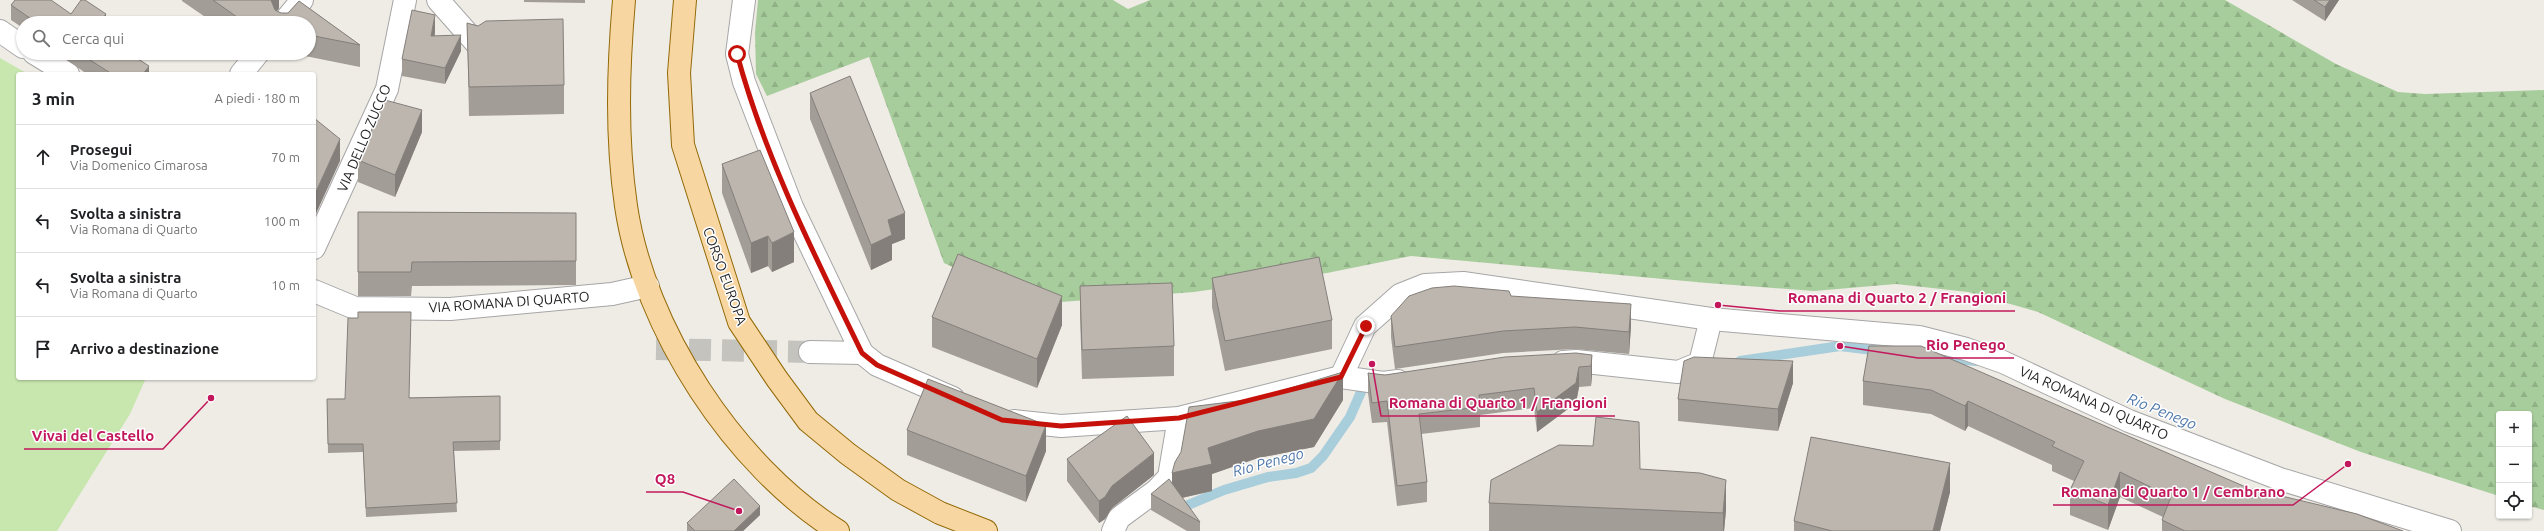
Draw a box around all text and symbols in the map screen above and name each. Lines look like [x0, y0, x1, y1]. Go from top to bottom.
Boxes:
search box [16, 16, 316, 60]
icon: search [30, 27, 52, 49]
text: Cerca qui [62, 30, 124, 47]
route start [728, 45, 746, 63]
street label: VIA DELLO ZUCCO [334, 82, 394, 194]
text: 3 min [32, 89, 75, 108]
text: A piedi · 180 m [215, 91, 300, 105]
text: Prosegui [70, 141, 132, 158]
icon: ahead [32, 146, 54, 168]
text: 70 m [271, 150, 300, 164]
text: Via Domenico Cimarosa [70, 158, 208, 172]
text: Svolta a sinistra [70, 205, 181, 222]
icon: left [32, 210, 54, 232]
text: 100 m [264, 214, 300, 228]
text: Via Romana di Quarto [70, 222, 198, 236]
street label: CORSO EUROPA [700, 225, 750, 327]
text: Svolta a sinistra [70, 269, 181, 286]
icon: left [32, 274, 54, 296]
text: 10 m [271, 278, 300, 292]
callout: Romana di Quarto 2 / Frangioni [1780, 284, 2015, 311]
text: Via Romana di Quarto [70, 286, 198, 300]
street label: VIA ROMANA DI QUARTO [428, 288, 590, 316]
text: Romana di Quarto 2 / Frangioni [1788, 289, 2006, 306]
route end [1357, 317, 1375, 335]
callout: Rio Penego [1918, 331, 2014, 358]
text: Rio Penego [1926, 336, 2006, 353]
icon: arrive [32, 338, 54, 360]
text: Arrivo a destinazione [70, 340, 219, 357]
street label: VIA ROMANA DI QUARTO [2017, 363, 2171, 443]
callout: Romana di Quarto 1 / Frangioni [1381, 389, 1615, 416]
water label: Rio Penego [2125, 389, 2199, 433]
text: Romana di Quarto 1 / Frangioni [1389, 394, 1607, 411]
map controls [2496, 411, 2532, 519]
button: + [2496, 411, 2532, 447]
callout: Vivai del Castello [24, 422, 163, 449]
text: Vivai del Castello [32, 427, 154, 444]
water label: Rio Penego [1231, 444, 1305, 480]
button: − [2496, 447, 2532, 483]
callout: Q8 [646, 465, 683, 492]
text: Q8 [655, 470, 675, 487]
callout: Romana di Quarto 1 / Cembrano [2053, 478, 2293, 505]
text: Romana di Quarto 1 / Cembrano [2061, 483, 2285, 500]
button: locate [2496, 483, 2532, 519]

